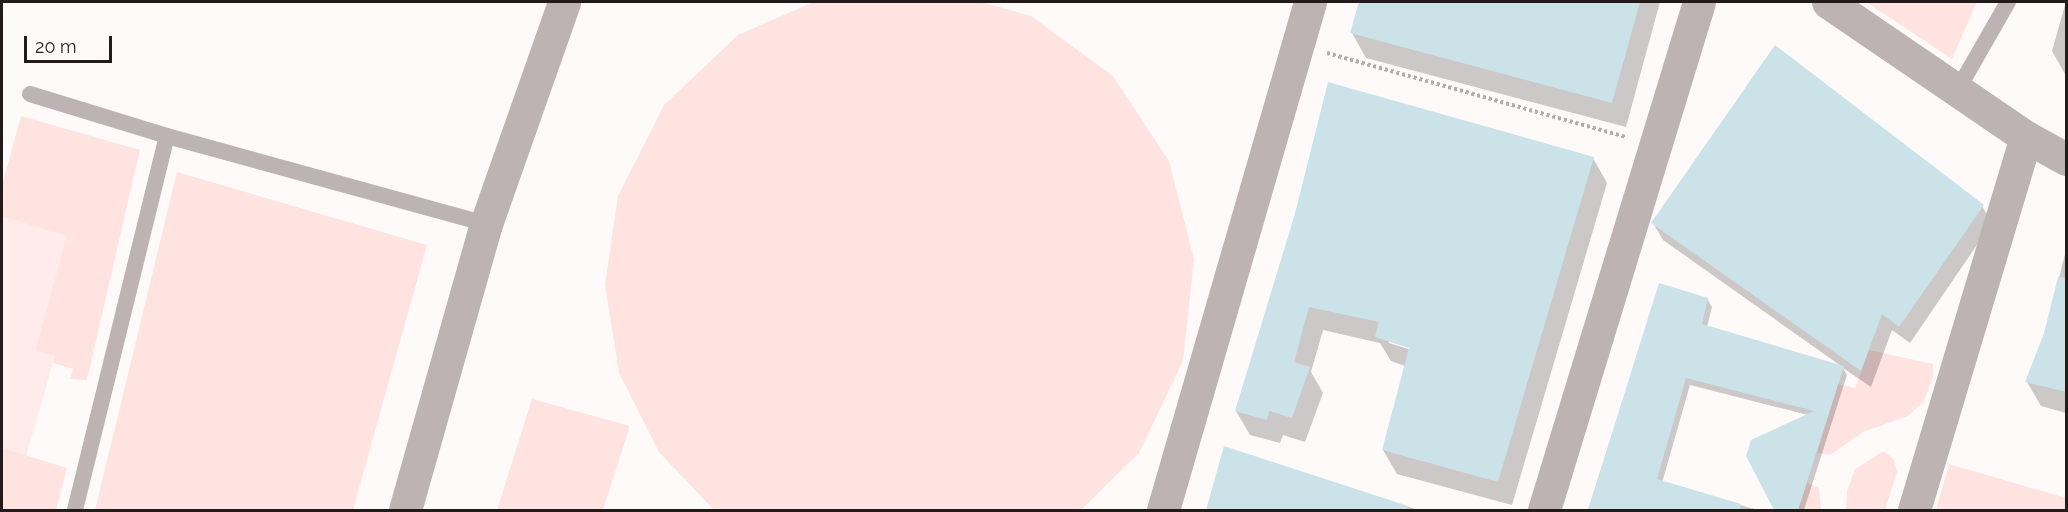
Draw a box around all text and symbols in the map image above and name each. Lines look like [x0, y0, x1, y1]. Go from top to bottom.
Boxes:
scale bar [27, 24, 116, 62]
text: 20 m [35, 36, 77, 57]

